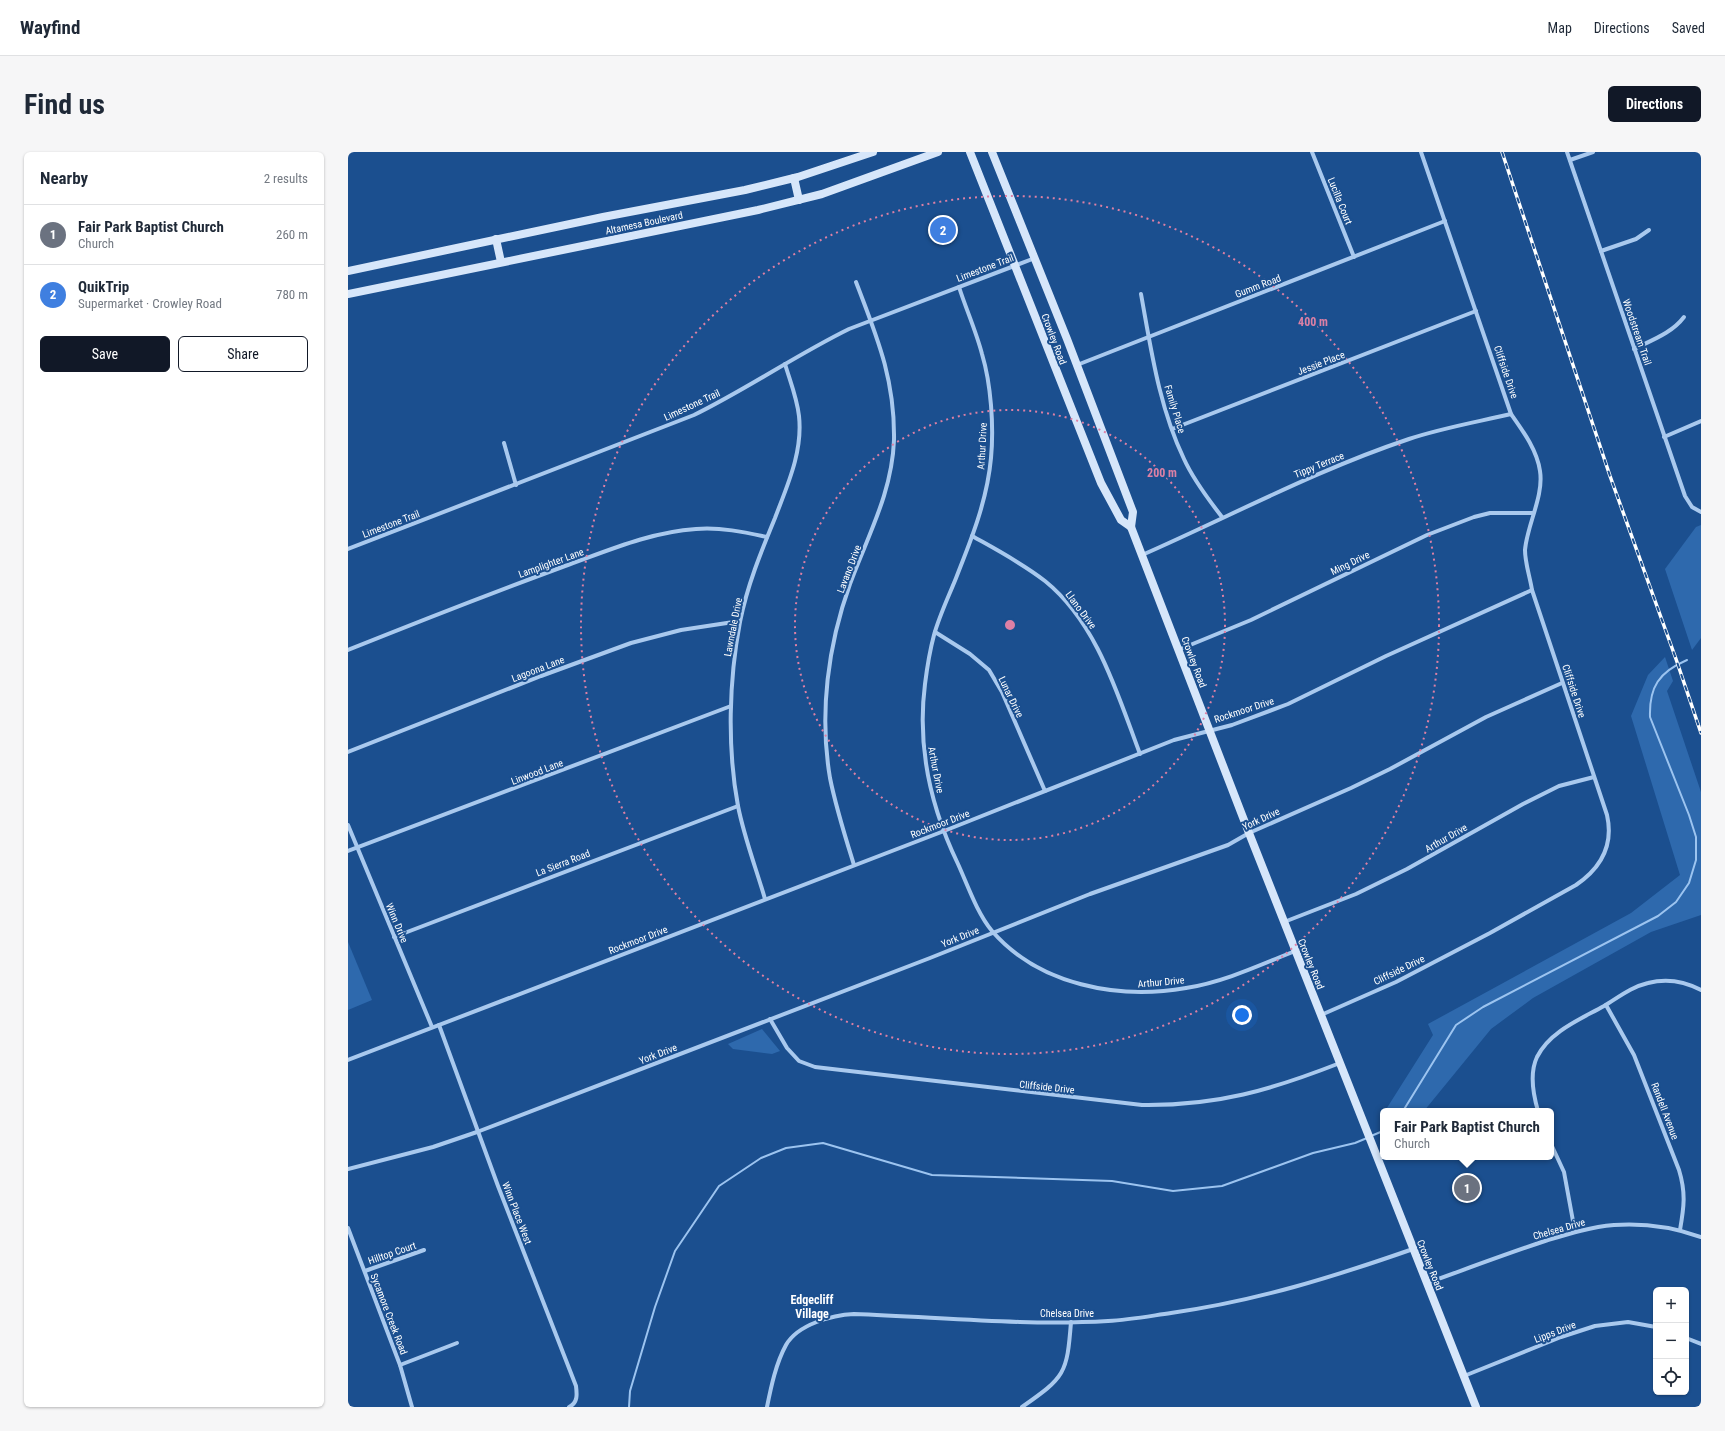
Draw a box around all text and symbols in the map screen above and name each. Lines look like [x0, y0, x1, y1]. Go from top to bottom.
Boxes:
text: Wayfind [20, 16, 80, 39]
text: Map [1548, 20, 1572, 36]
text: Directions [1594, 20, 1650, 36]
text: Saved [1672, 20, 1705, 36]
button: Directions [1608, 86, 1701, 122]
text: Find us [24, 88, 105, 121]
text: Nearby [40, 168, 88, 188]
text: 2 results [264, 171, 308, 186]
street label: Lucilla Court [1326, 176, 1354, 226]
street label: Altamesa Boulevard [604, 209, 684, 237]
pin: 2 [930, 215, 956, 245]
text: Fair Park Baptist Church [78, 218, 224, 236]
text: 1 [50, 227, 56, 242]
text: 260 m [276, 227, 308, 242]
text: Church [78, 236, 114, 251]
street label: Limestone Trail [955, 252, 1015, 284]
street label: Gumm Road [1234, 272, 1282, 300]
text: QuikTrip [78, 278, 129, 296]
text: 2 [50, 287, 56, 302]
text: 780 m [276, 287, 308, 302]
text: Supermarket · Crowley Road [78, 296, 222, 311]
street label: Woodstream Trail [1621, 298, 1653, 366]
street label: Crowley Road [1039, 312, 1069, 366]
text: 400 m [1298, 315, 1328, 329]
button: Save [40, 336, 170, 372]
button: Share [178, 336, 308, 372]
street label: Cliffside Drive [1492, 344, 1520, 400]
street label: Jessie Place [1296, 349, 1347, 377]
street label: Family Place [1162, 384, 1188, 435]
street label: Limestone Trail [662, 387, 722, 423]
street label: Arthur Drive [975, 422, 989, 470]
street label: Tippy Terrace [1292, 450, 1346, 480]
text: 200 m [1147, 466, 1177, 480]
street label: Limestone Trail [361, 508, 421, 540]
street label: Lavano Drive [835, 543, 863, 595]
street label: Lamplighter Lane [517, 546, 585, 580]
street label: Ming Drive [1329, 549, 1372, 577]
street label: Llano Drive [1063, 589, 1099, 631]
street label: Lawndale Drive [722, 596, 744, 657]
centre of rings [1003, 618, 1017, 632]
street label: Crowley Road [1179, 635, 1209, 689]
street label: Lagoona Lane [510, 654, 566, 684]
street label: Cliffside Drive [1560, 663, 1588, 719]
street label: Lunar Drive [996, 675, 1026, 720]
street label: Rockmoor Drive [1213, 695, 1276, 725]
street label: Arthur Drive [926, 746, 946, 794]
street label: Linwood Lane [509, 757, 565, 787]
street label: York Drive [1241, 805, 1282, 832]
street label: Rockmoor Drive [909, 808, 971, 840]
street label: Arthur Drive [1423, 821, 1469, 855]
street label: La Sierra Road [534, 848, 592, 878]
street label: Winn Drive [384, 902, 410, 945]
street label: Rockmoor Drive [607, 924, 669, 956]
street label: York Drive [940, 924, 981, 950]
street label: Crowley Road [1296, 937, 1326, 991]
street label: Cliffside Drive [1372, 953, 1427, 987]
street label: Arthur Drive [1137, 974, 1185, 990]
your location [1232, 1005, 1252, 1025]
street label: York Drive [637, 1042, 679, 1066]
street label: Cliffside Drive [1019, 1079, 1075, 1095]
street label: Randell Avenue [1649, 1081, 1681, 1141]
popup [1380, 1108, 1554, 1160]
text: Fair Park Baptist Church [1394, 1118, 1540, 1136]
text: Church [1394, 1136, 1430, 1151]
pin: 1 [1454, 1173, 1480, 1203]
street label: Winn Place West [500, 1180, 534, 1246]
street label: Chelsea Drive [1532, 1216, 1587, 1242]
street label: Crowley Road [1415, 1238, 1445, 1292]
street label: Hilltop Court [367, 1240, 417, 1266]
street label: Sycamore Creek Road [368, 1272, 410, 1356]
map controls [1653, 1287, 1689, 1395]
button: + [1653, 1287, 1689, 1323]
district label: Edgecliff Village [791, 1293, 834, 1321]
street label: Chelsea Drive [1040, 1308, 1094, 1319]
street label: Lipps Drive [1533, 1319, 1578, 1345]
button: − [1653, 1323, 1689, 1359]
button: locate [1653, 1359, 1689, 1395]

